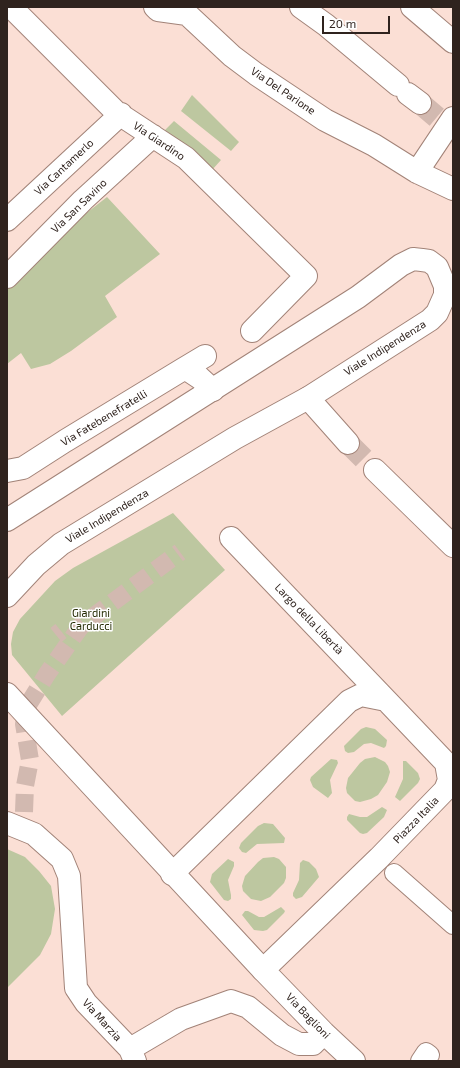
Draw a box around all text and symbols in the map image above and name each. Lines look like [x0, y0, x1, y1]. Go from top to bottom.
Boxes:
scale bar [324, 8, 392, 34]
text: 20 m [329, 16, 356, 30]
street label: Via Del Parione [248, 65, 318, 117]
street label: Via Giardino [131, 119, 187, 163]
street label: Via Cantamerlo [32, 136, 96, 198]
street label: Via San Savino [48, 176, 110, 236]
street label: Viale Indipendenza [342, 317, 428, 379]
street label: Via Fatebenefratelli [59, 387, 149, 449]
street label: Viale Indipendenza [63, 486, 151, 546]
street label: Largo della Libertà [272, 581, 346, 657]
park label: Giardini Carducci [70, 606, 112, 632]
street label: Piazza Italia [390, 794, 442, 846]
street label: Via Baglioni [283, 990, 333, 1042]
street label: Via Marzia [80, 996, 124, 1044]

